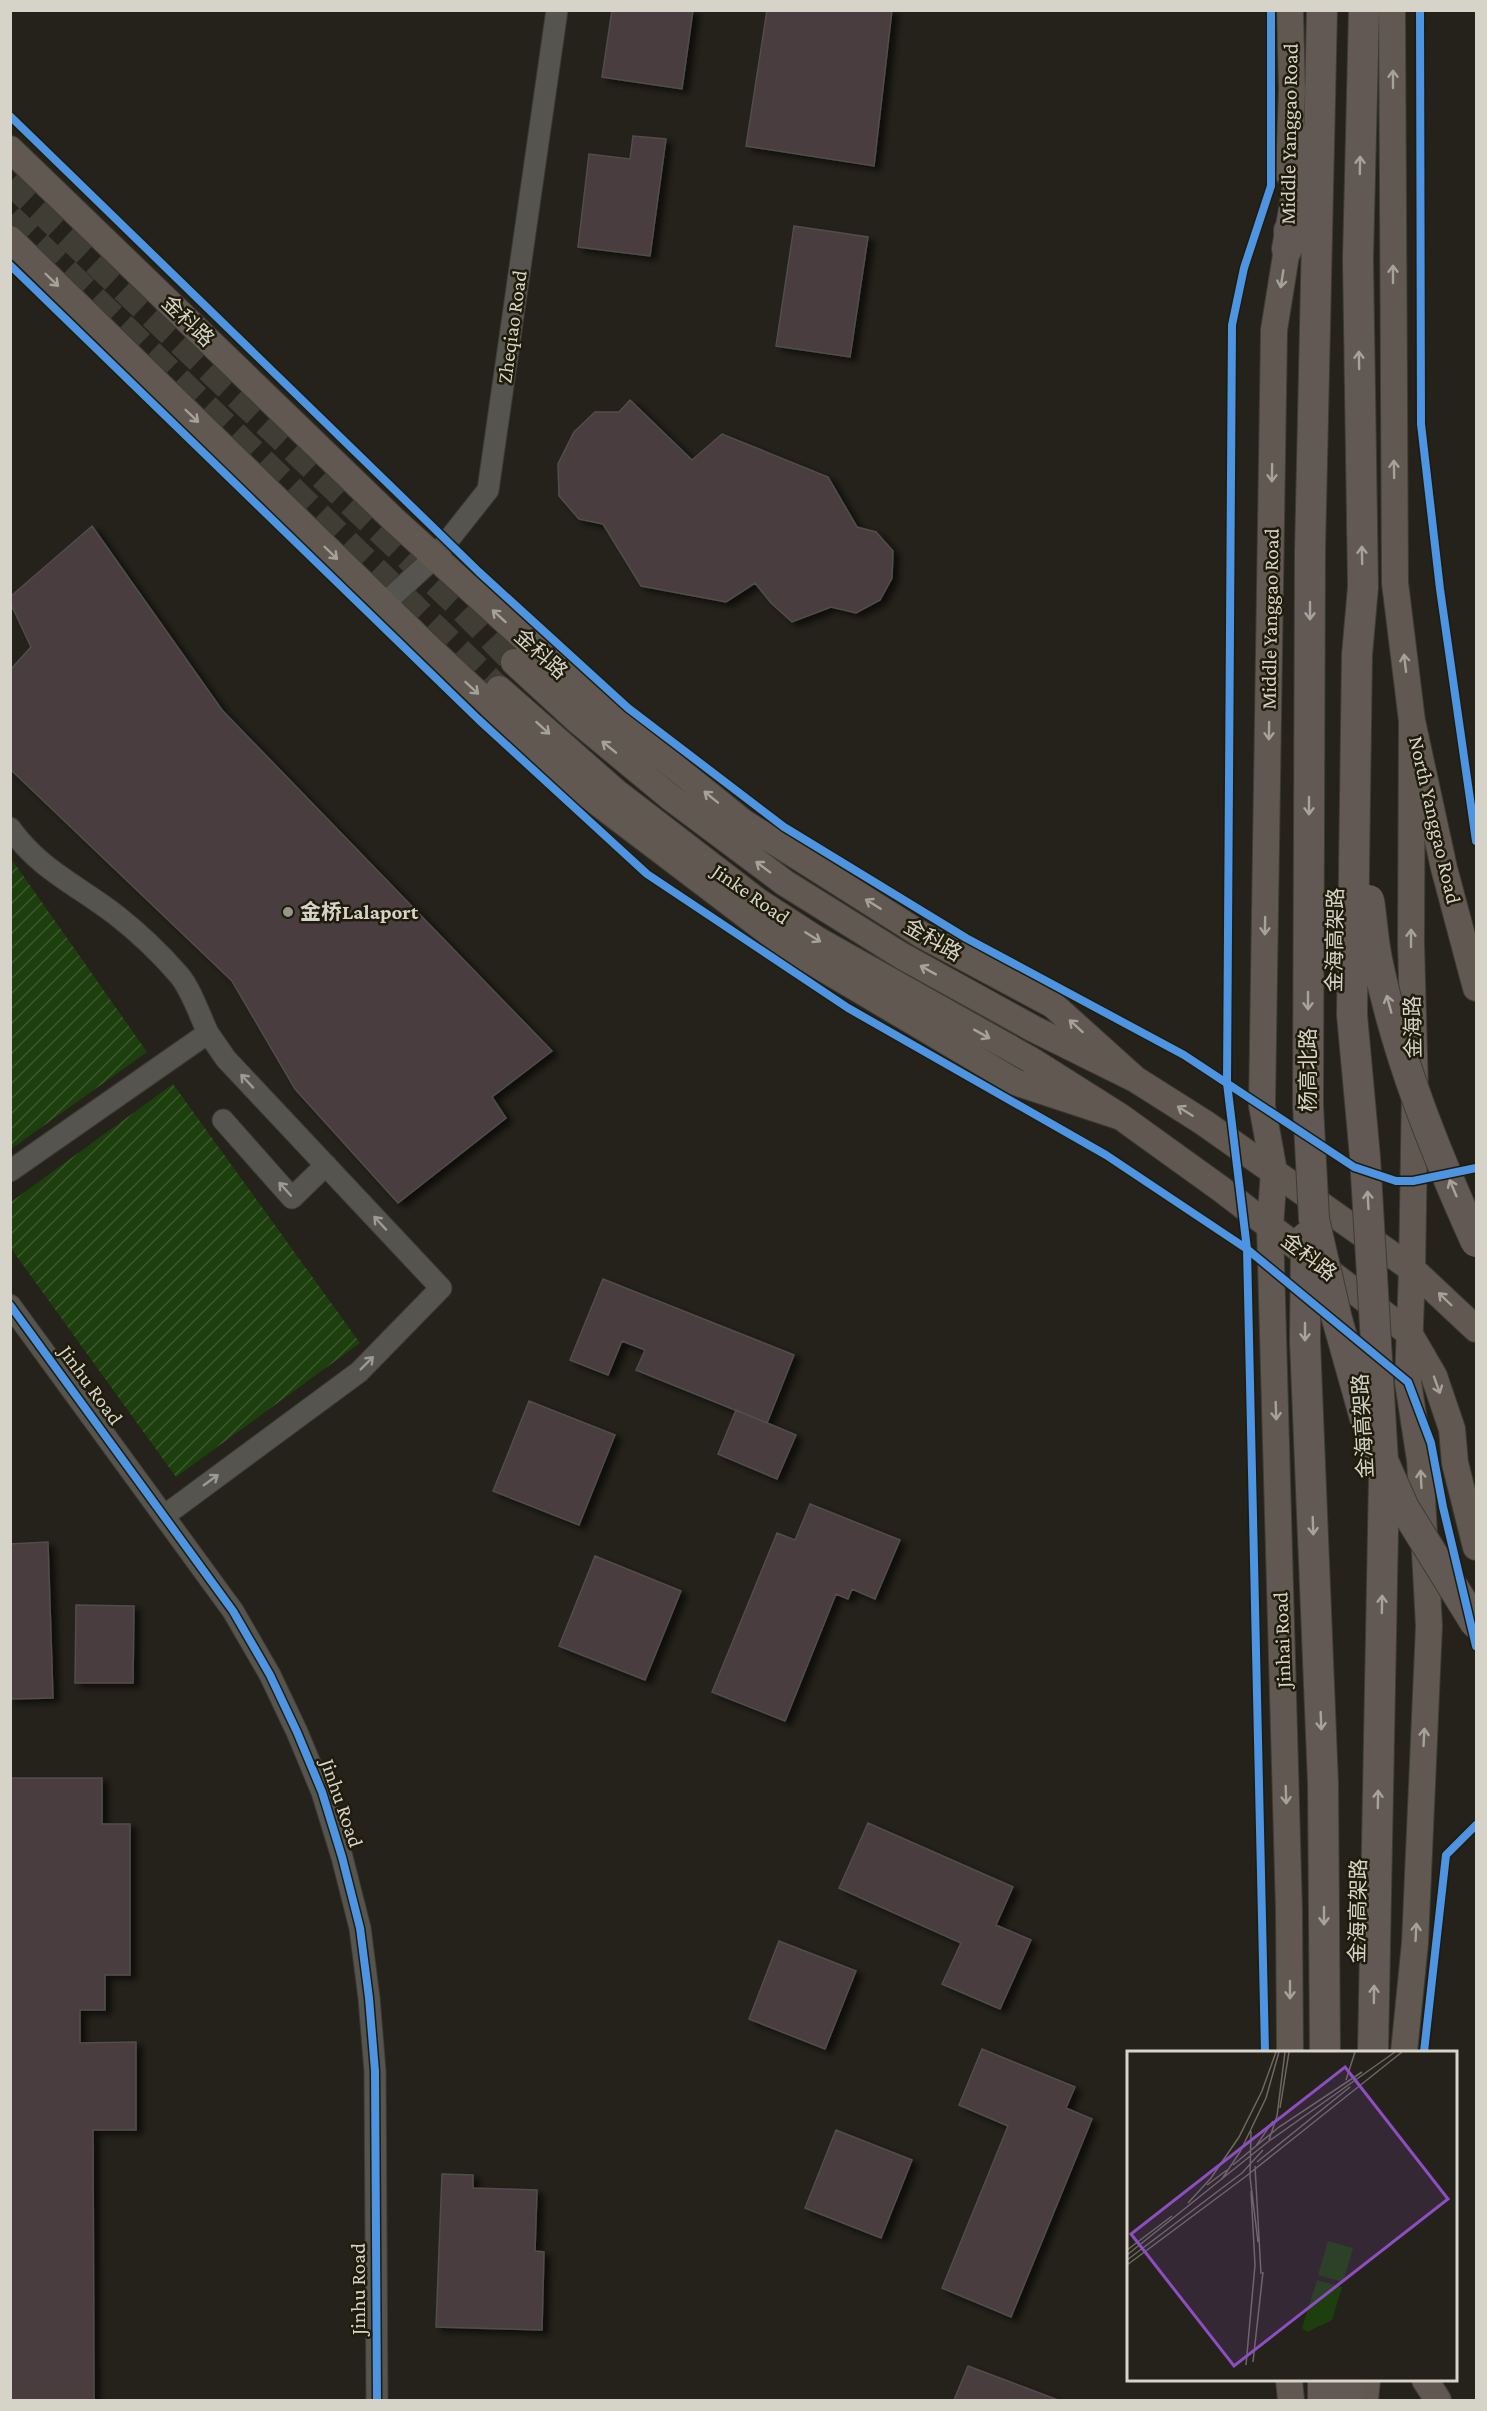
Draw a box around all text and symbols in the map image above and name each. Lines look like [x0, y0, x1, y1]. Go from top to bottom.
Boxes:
street label: Middle Yanggao Road [1275, 43, 1303, 225]
one-way arrow [1387, 69, 1399, 89]
one-way arrow [1355, 156, 1366, 176]
one-way arrow [1387, 264, 1399, 284]
one-way arrow [1276, 268, 1287, 288]
street label: Zheqiao Road [492, 269, 532, 385]
one-way arrow [45, 273, 60, 287]
street label: 金科路 [157, 290, 219, 352]
one-way arrow [1354, 351, 1365, 371]
one-way arrow [184, 409, 199, 424]
one-way arrow [1388, 459, 1400, 479]
one-way arrow [1266, 462, 1278, 482]
street label: Middle Yanggao Road [1256, 528, 1284, 710]
one-way arrow [324, 545, 339, 560]
one-way arrow [1357, 546, 1368, 566]
one-way arrow [1304, 600, 1316, 620]
one-way arrow [491, 609, 506, 623]
street label: 金科路 [510, 624, 572, 684]
one-way arrow [1399, 654, 1410, 674]
one-way arrow [464, 681, 479, 695]
one-way arrow [1263, 720, 1274, 740]
one-way arrow [535, 721, 550, 735]
street label: North Yanggao Road [1404, 734, 1466, 906]
one-way arrow [602, 740, 618, 753]
one-way arrow [703, 790, 719, 803]
one-way arrow [1303, 795, 1315, 815]
street label: Jinke Road [706, 858, 794, 929]
one-way arrow [755, 860, 771, 873]
street label: 金海高架路 [1322, 887, 1348, 993]
one-way arrow [865, 898, 882, 910]
place label: 金桥Lalaport [300, 900, 419, 924]
marker: 金桥Lalaport [281, 905, 295, 919]
street label: 金科路 [900, 914, 966, 966]
one-way arrow [1259, 915, 1271, 935]
one-way arrow [1405, 928, 1417, 948]
one-way arrow [804, 931, 821, 943]
one-way arrow [920, 964, 937, 976]
one-way arrow [1302, 990, 1314, 1010]
one-way arrow [1383, 995, 1394, 1014]
street label: 金海路 [1400, 995, 1426, 1059]
one-way arrow [1068, 1019, 1083, 1033]
one-way arrow [973, 1028, 990, 1040]
street label: 杨高北路 [1296, 1028, 1320, 1112]
one-way arrow [240, 1073, 254, 1088]
one-way arrow [1177, 1104, 1194, 1116]
one-way arrow [1447, 1180, 1458, 1198]
one-way arrow [278, 1182, 292, 1197]
one-way arrow [1362, 1190, 1373, 1210]
one-way arrow [374, 1216, 388, 1231]
street label: 金科路 [1277, 1228, 1341, 1286]
one-way arrow [1438, 1292, 1453, 1306]
one-way arrow [1300, 1321, 1311, 1341]
street label: Jinhu Road [53, 1339, 128, 1429]
one-way arrow [360, 1356, 374, 1371]
street label: 金海高架路 [1348, 1373, 1378, 1479]
one-way arrow [1432, 1375, 1443, 1394]
one-way arrow [1270, 1401, 1281, 1421]
one-way arrow [1416, 1470, 1427, 1490]
one-way arrow [203, 1474, 219, 1486]
one-way arrow [1307, 1516, 1318, 1536]
street label: Jinhai Road [1268, 1592, 1296, 1690]
one-way arrow [1376, 1595, 1387, 1615]
one-way arrow [1315, 1711, 1326, 1731]
one-way arrow [1419, 1727, 1430, 1747]
street label: Jinhu Road [315, 1754, 368, 1850]
one-way arrow [1280, 1785, 1292, 1805]
one-way arrow [1372, 1790, 1384, 1810]
street label: 金海高架路 [1345, 1858, 1371, 1964]
one-way arrow [1318, 1906, 1330, 1926]
one-way arrow [1410, 1922, 1421, 1942]
one-way arrow [1284, 1980, 1296, 2000]
one-way arrow [1368, 1985, 1380, 2005]
inset map [1127, 2051, 1457, 2381]
street label: Jinhu Road [346, 2243, 370, 2337]

